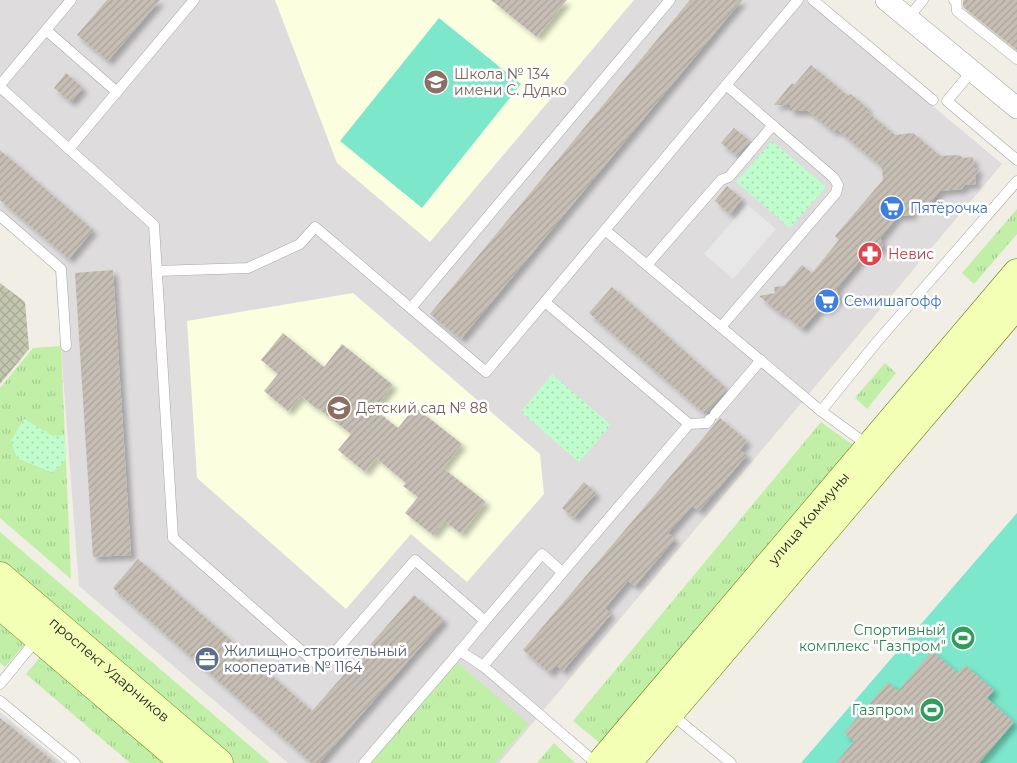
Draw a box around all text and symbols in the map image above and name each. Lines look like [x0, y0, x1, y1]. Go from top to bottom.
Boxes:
place label: Школа № 134 имени С. Дудко [454, 65, 567, 99]
school or university icon: Школа № 134 имени С. Дудко [423, 69, 449, 95]
supermarket icon: Пятёрочка [879, 195, 905, 221]
place label: Пятёрочка [910, 199, 988, 217]
pharmacy icon: Невис [857, 241, 883, 267]
place label: Невис [888, 245, 934, 263]
supermarket icon: Семишагофф [814, 288, 840, 314]
place label: Семишагофф [844, 292, 941, 310]
school or university icon: Детский сад № 88 [326, 395, 352, 421]
place label: Детский сад № 88 [356, 399, 488, 417]
street label: улица Коммуны [764, 468, 853, 569]
street label: проспект Ударников [46, 613, 173, 726]
place label: Cпортивный комплекс "Газпром" [799, 621, 946, 655]
sports icon: Cпортивный комплекс "Газпром" [950, 625, 976, 651]
place label: Жилищно-строительный кооператив № 1164 [224, 642, 407, 676]
office icon: Жилищно-строительный кооператив № 1164 [194, 646, 220, 672]
sports icon: Газпром [919, 697, 945, 723]
place label: Газпром [852, 701, 914, 719]

